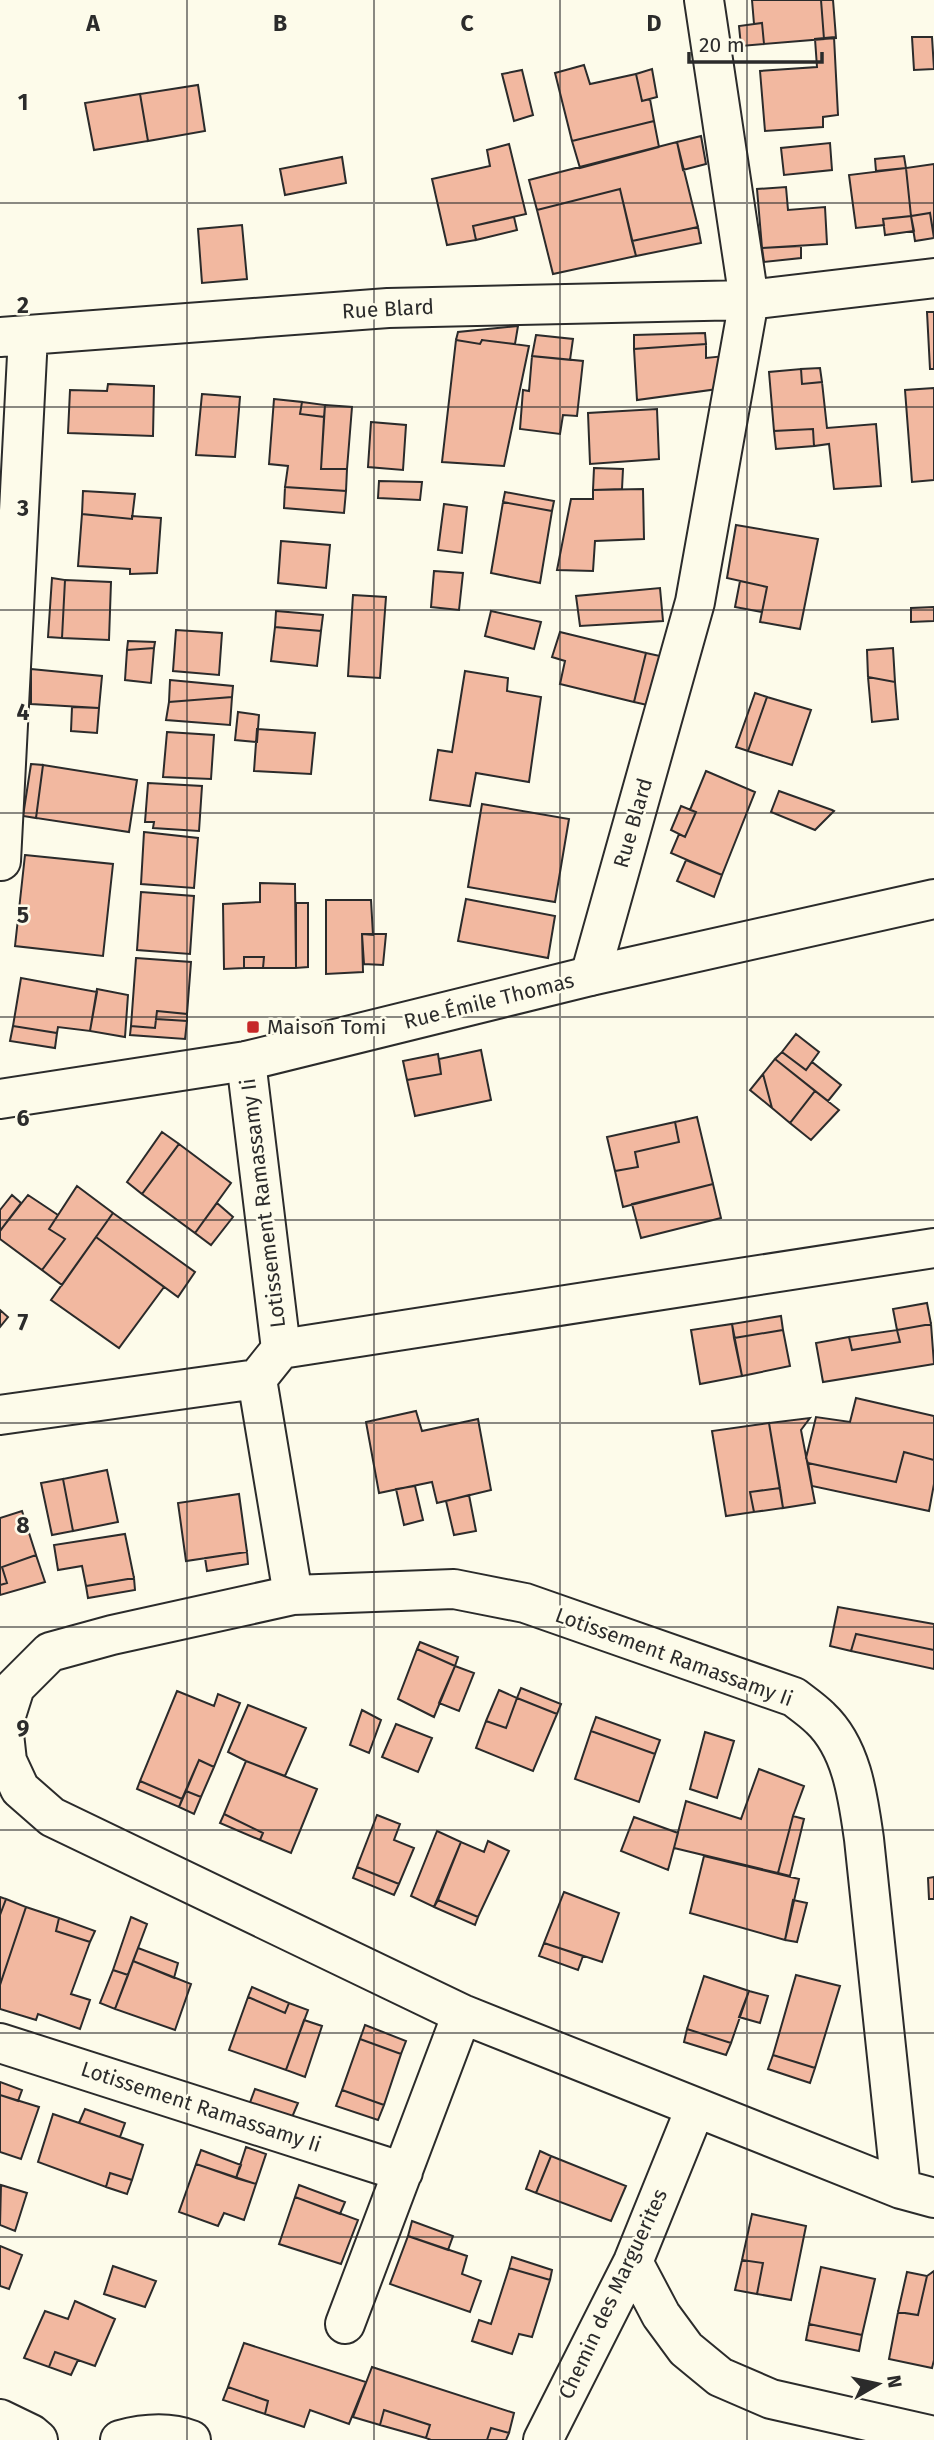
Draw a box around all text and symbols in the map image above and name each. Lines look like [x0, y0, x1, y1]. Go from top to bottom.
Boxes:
text: A [85, 9, 100, 37]
text: B [273, 9, 287, 37]
text: C [460, 9, 474, 37]
text: D [647, 9, 662, 37]
scale bar [689, 21, 822, 65]
text: 20 m [699, 32, 745, 58]
text: 1 [18, 88, 28, 116]
text: 2 [17, 291, 29, 319]
street label: Rue Blard [341, 294, 435, 324]
text: 3 [16, 494, 29, 522]
text: 4 [17, 698, 30, 726]
street label: Rue Blard [608, 775, 658, 871]
text: 5 [17, 901, 29, 929]
street label: Rue Émile Thomas [401, 967, 577, 1035]
place label: Maison Tomi [267, 1014, 387, 1040]
marker: Maison Tomi [245, 1019, 261, 1035]
street label: Lotissement Ramassamy Ii [235, 1077, 291, 1329]
text: 6 [17, 1104, 30, 1132]
text: 7 [18, 1308, 29, 1336]
text: 8 [16, 1511, 30, 1539]
street label: Lotissement Ramassamy Ii [552, 1602, 796, 1712]
text: 9 [17, 1714, 30, 1742]
street label: Lotissement Ramassamy Ii [78, 2056, 324, 2158]
street label: Chemin des Marguerites [553, 2185, 673, 2403]
north arrow [843, 2349, 913, 2419]
text: N [882, 2373, 907, 2389]

